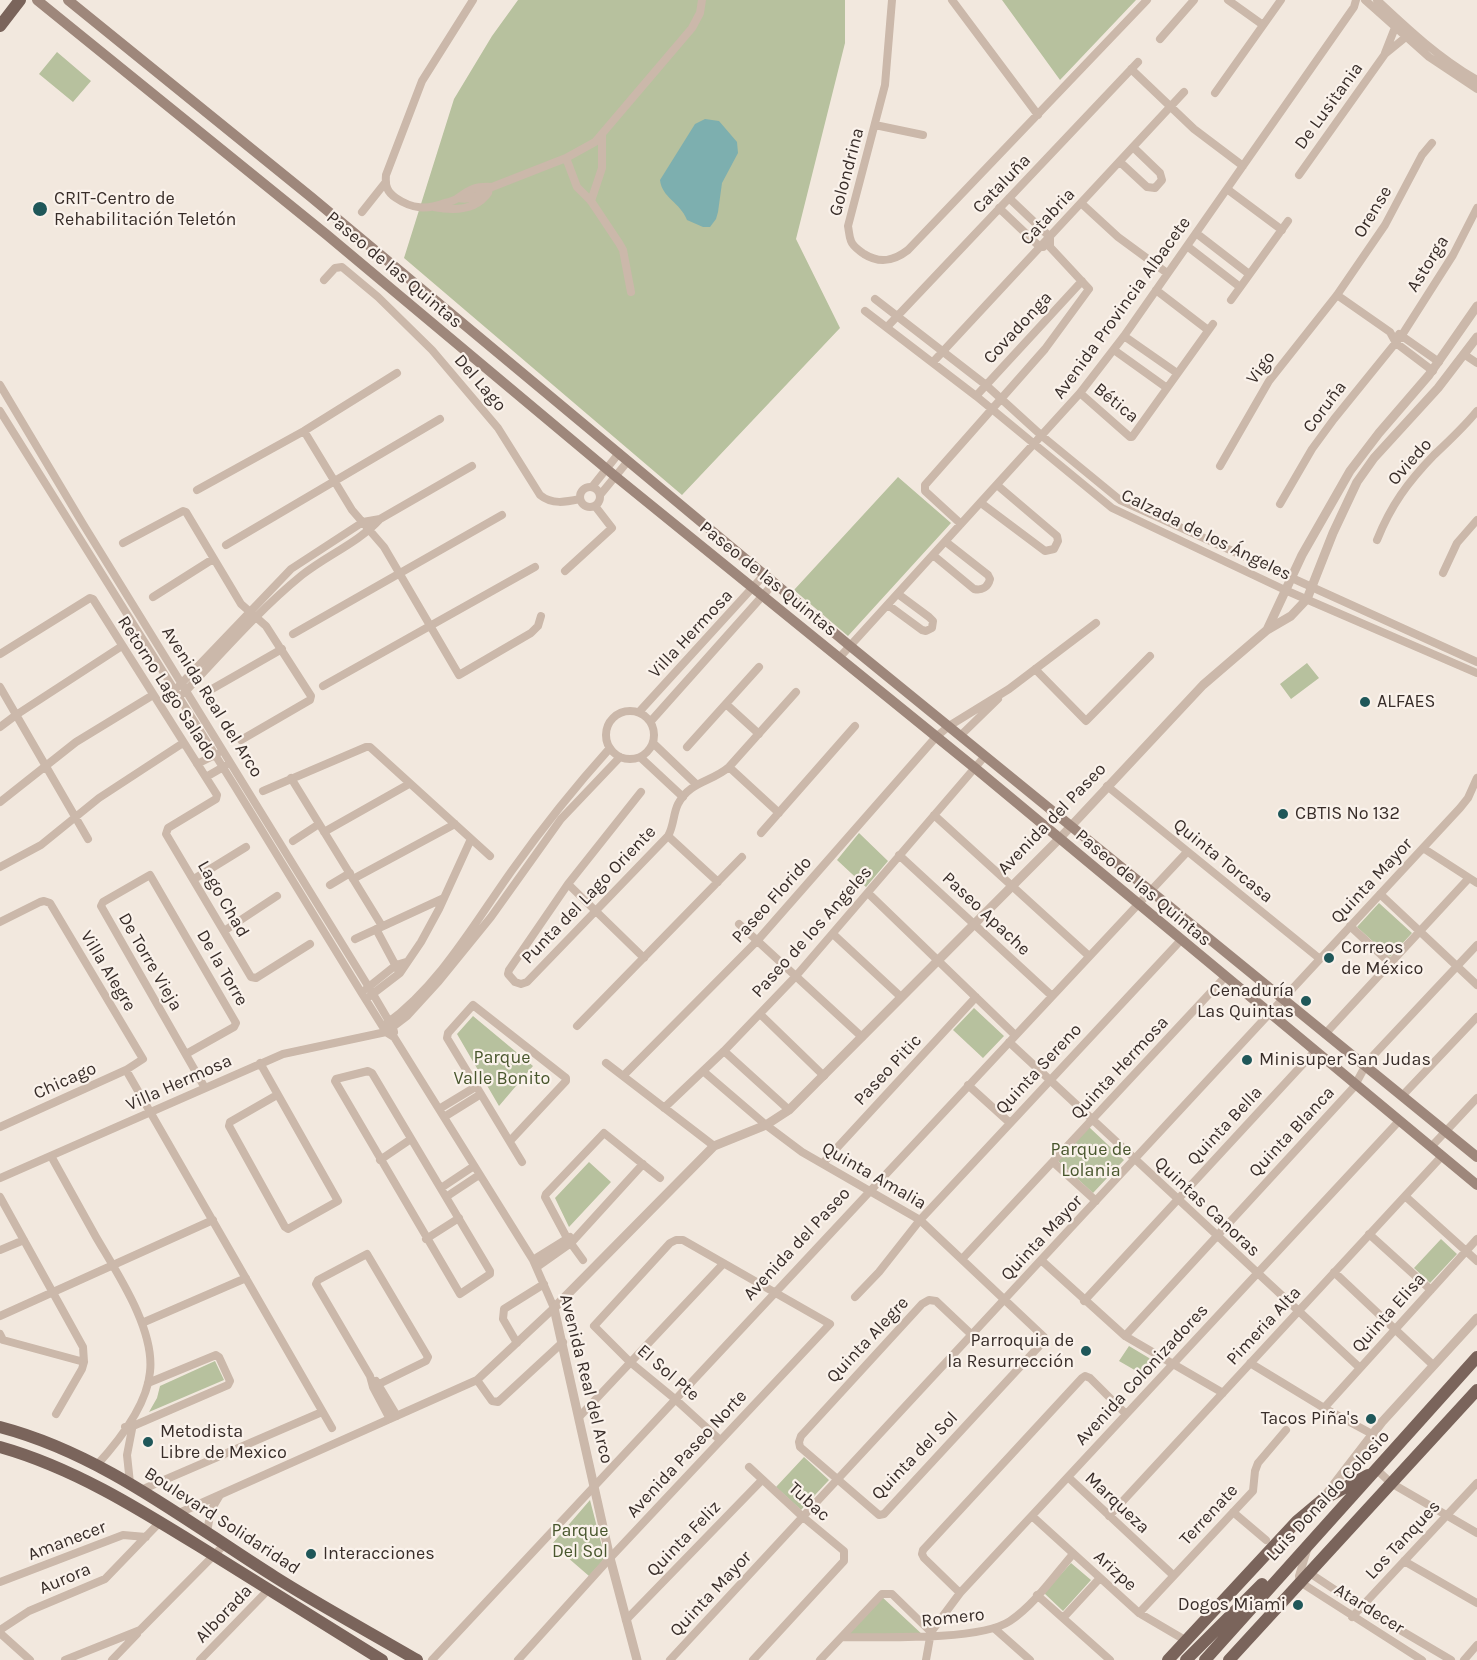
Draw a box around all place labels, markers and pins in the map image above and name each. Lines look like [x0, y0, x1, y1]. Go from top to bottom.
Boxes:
place label: CRIT-Centro de Rehabilitación Teletón [54, 188, 236, 230]
marker: CRIT-Centro de Rehabilitación Teletón [31, 200, 49, 218]
place label: ALFAES [1377, 691, 1435, 713]
marker: ALFAES [1358, 695, 1372, 709]
place label: CBTIS No 132 [1295, 803, 1400, 825]
marker: CBTIS No 132 [1276, 807, 1290, 821]
place label: Correos de México [1341, 937, 1423, 980]
marker: Correos de México [1322, 951, 1336, 965]
place label: Cenaduría Las Quintas [1197, 980, 1294, 1022]
marker: Cenaduría Las Quintas [1299, 994, 1313, 1008]
place label: Minisuper San Judas [1259, 1049, 1431, 1071]
marker: Minisuper San Judas [1240, 1053, 1254, 1067]
place label: Parroquia de la Resurrección [947, 1330, 1074, 1372]
marker: Parroquia de la Resurrección [1079, 1344, 1093, 1358]
place label: Tacos Piña's [1261, 1408, 1359, 1430]
marker: Tacos Piña's [1364, 1412, 1378, 1426]
place label: Metodista Libre de Mexico [160, 1421, 287, 1464]
marker: Metodista Libre de Mexico [141, 1435, 155, 1449]
place label: Interacciones [323, 1543, 435, 1565]
marker: Interacciones [304, 1547, 318, 1561]
place label: Dogos Miami [1178, 1594, 1286, 1616]
marker: Dogos Miami [1291, 1598, 1305, 1612]

